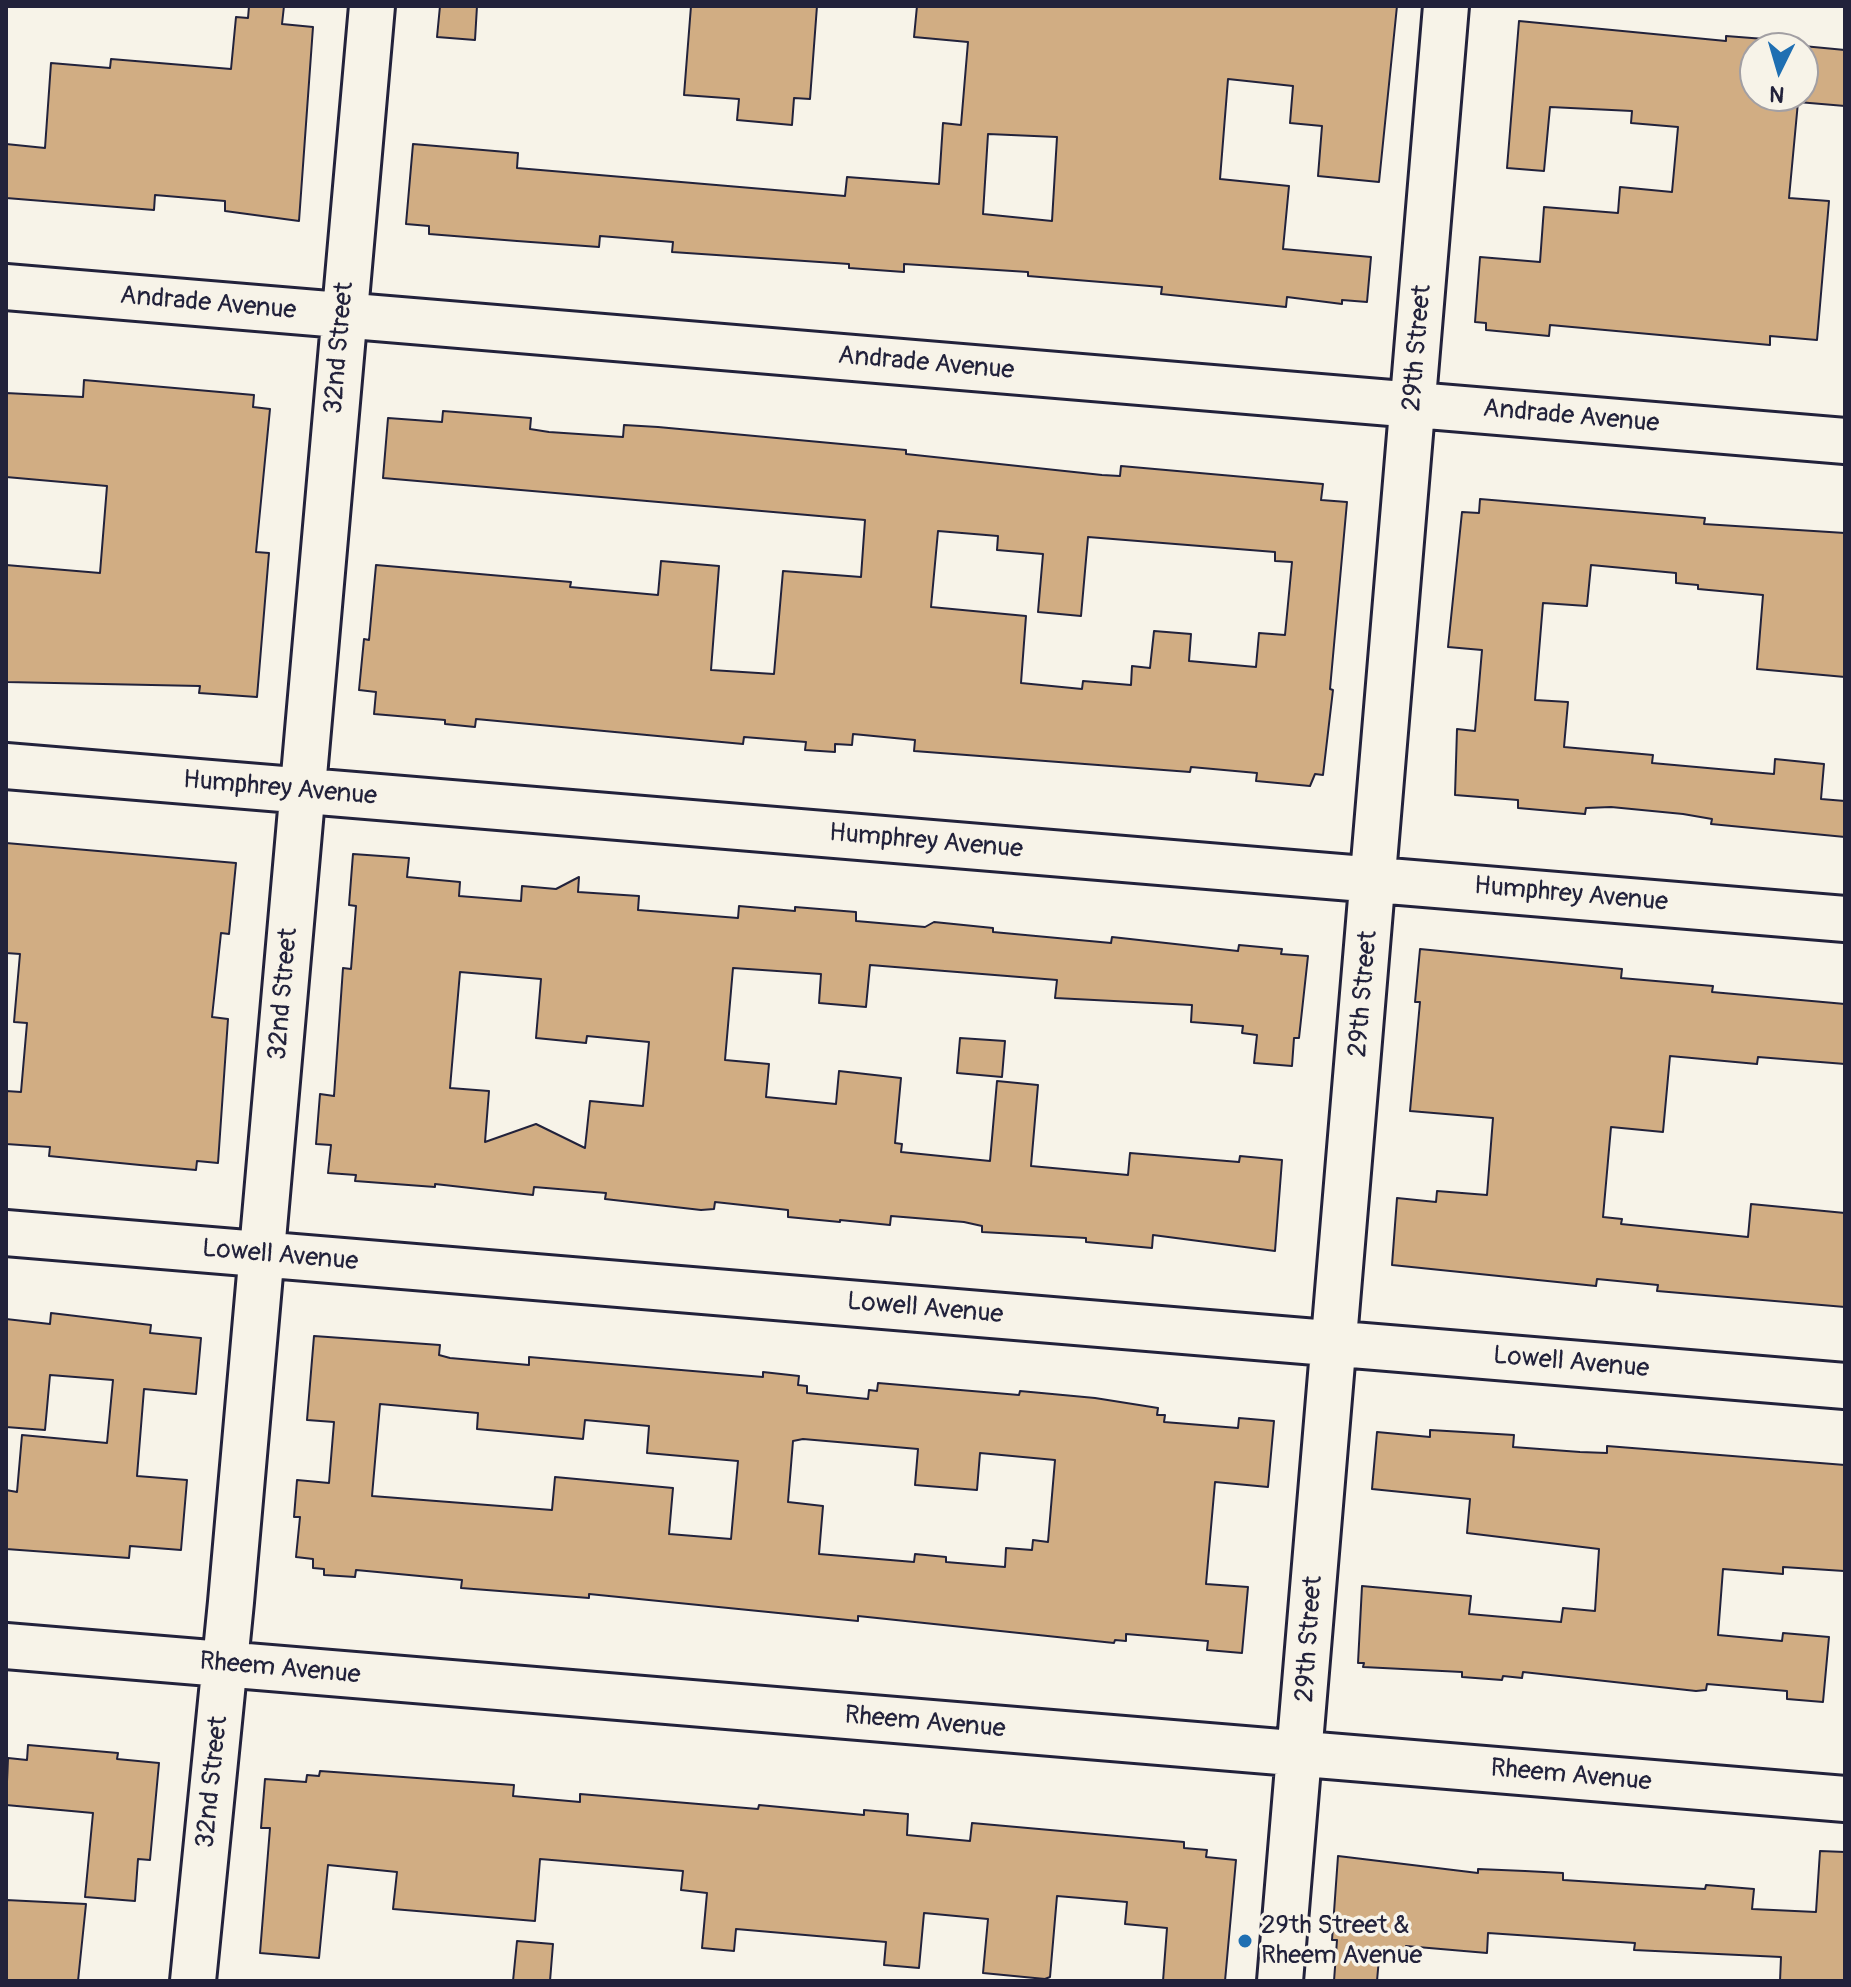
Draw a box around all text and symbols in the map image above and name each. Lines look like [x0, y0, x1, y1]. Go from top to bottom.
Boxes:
north arrow [1739, 32, 1819, 112]
text: N [1768, 79, 1786, 109]
street label: Andrade Avenue [118, 281, 298, 327]
street label: 32nd Street [319, 281, 361, 415]
street label: 29th Street [1397, 284, 1439, 412]
street label: Andrade Avenue [836, 341, 1016, 387]
street label: Andrade Avenue [1481, 394, 1661, 440]
street label: Humphrey Avenue [182, 765, 378, 813]
street label: Humphrey Avenue [828, 818, 1024, 866]
street label: Humphrey Avenue [1473, 871, 1669, 919]
street label: 32nd Street [263, 927, 305, 1061]
street label: 29th Street [1343, 930, 1385, 1058]
street label: Lowell Avenue [201, 1234, 359, 1278]
street label: Lowell Avenue [846, 1287, 1004, 1331]
street label: Lowell Avenue [1492, 1341, 1650, 1385]
street label: 29th Street [1290, 1575, 1330, 1703]
street label: Rheem Avenue [198, 1646, 362, 1692]
street label: Rheem Avenue [843, 1700, 1007, 1746]
street label: 32nd Street [191, 1714, 235, 1850]
street label: Rheem Avenue [1489, 1753, 1653, 1799]
place label: 29th Street & Rheem Avenue [1261, 1910, 1422, 1972]
marker: 29th Street & Rheem Avenue [1236, 1932, 1254, 1950]

